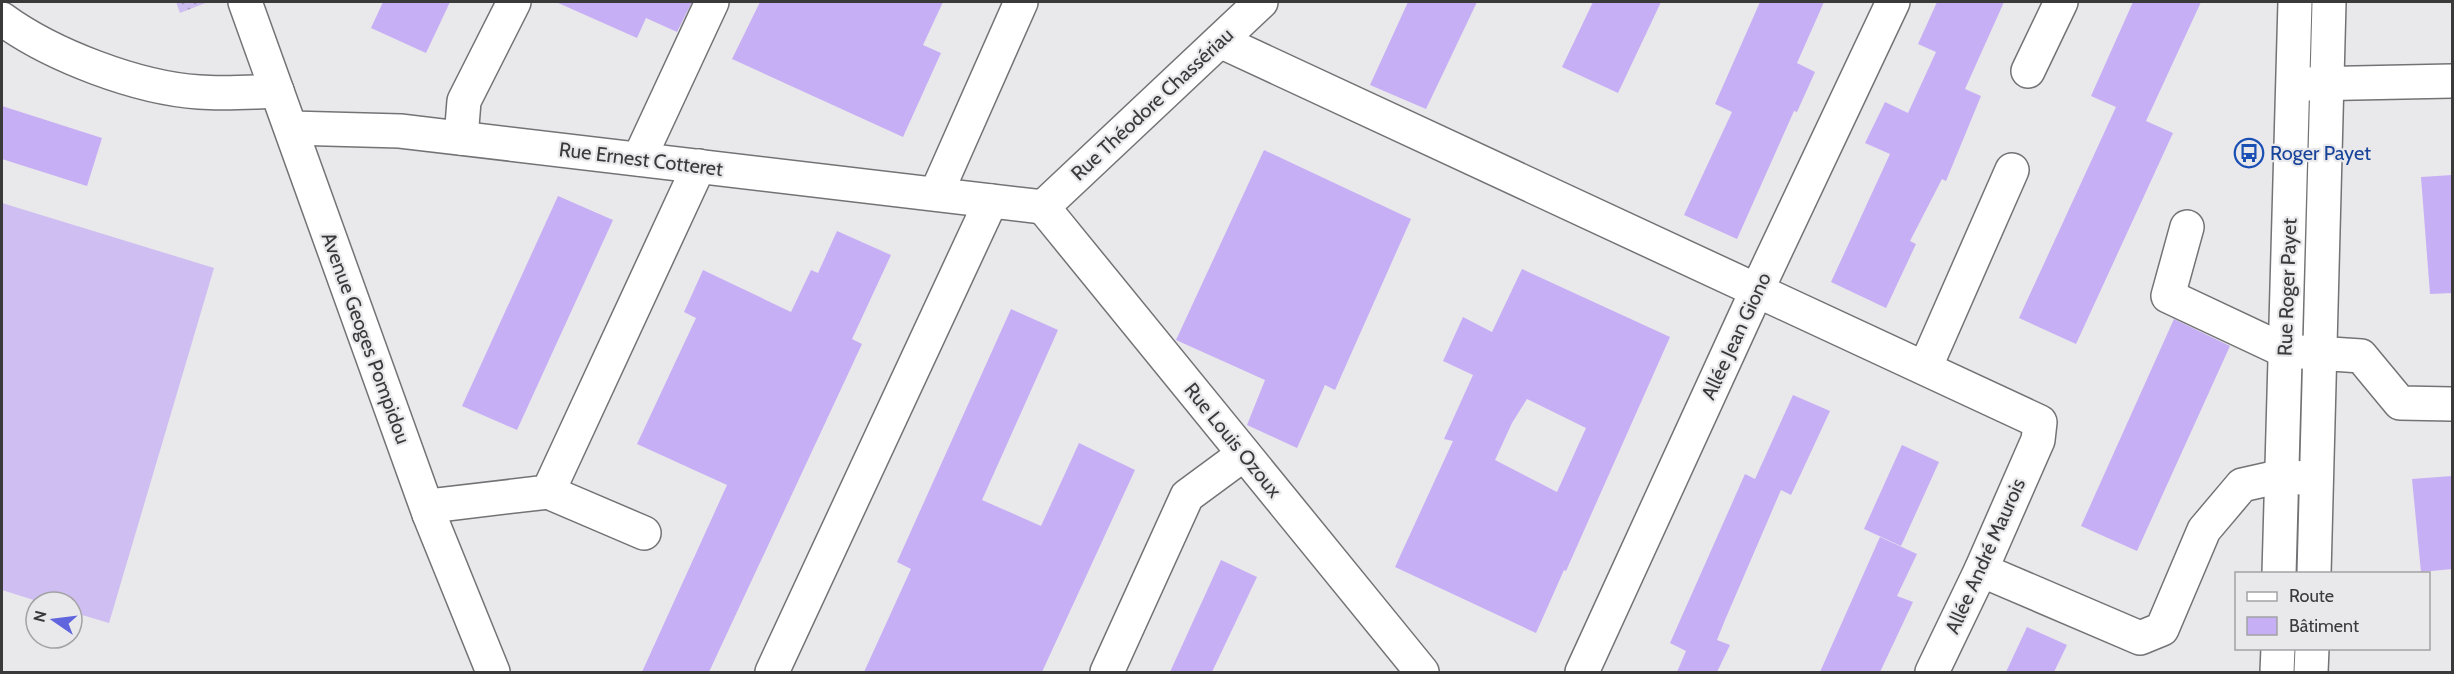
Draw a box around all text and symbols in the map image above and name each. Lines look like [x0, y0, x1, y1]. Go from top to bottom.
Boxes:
street label: Rue Théodore Chassériau [1066, 23, 1238, 185]
street label: Rue Ernest Cotteret [558, 137, 724, 181]
bus stop icon: Roger Payet [2233, 137, 2265, 169]
place label: Roger Payet [2270, 141, 2371, 165]
street label: Rue Roger Payet [2273, 217, 2301, 356]
street label: Avenue Geoges Pompidou [317, 229, 415, 447]
street label: Allée Jean Giono [1696, 269, 1776, 403]
street label: Rue Louis Ozoux [1179, 378, 1287, 503]
street label: Allée André Maurois [1940, 475, 2030, 637]
legend [2235, 572, 2430, 650]
text: Route [2289, 585, 2334, 607]
north arrow [24, 590, 84, 650]
text: N [29, 609, 51, 624]
text: Bâtiment [2289, 615, 2359, 637]

